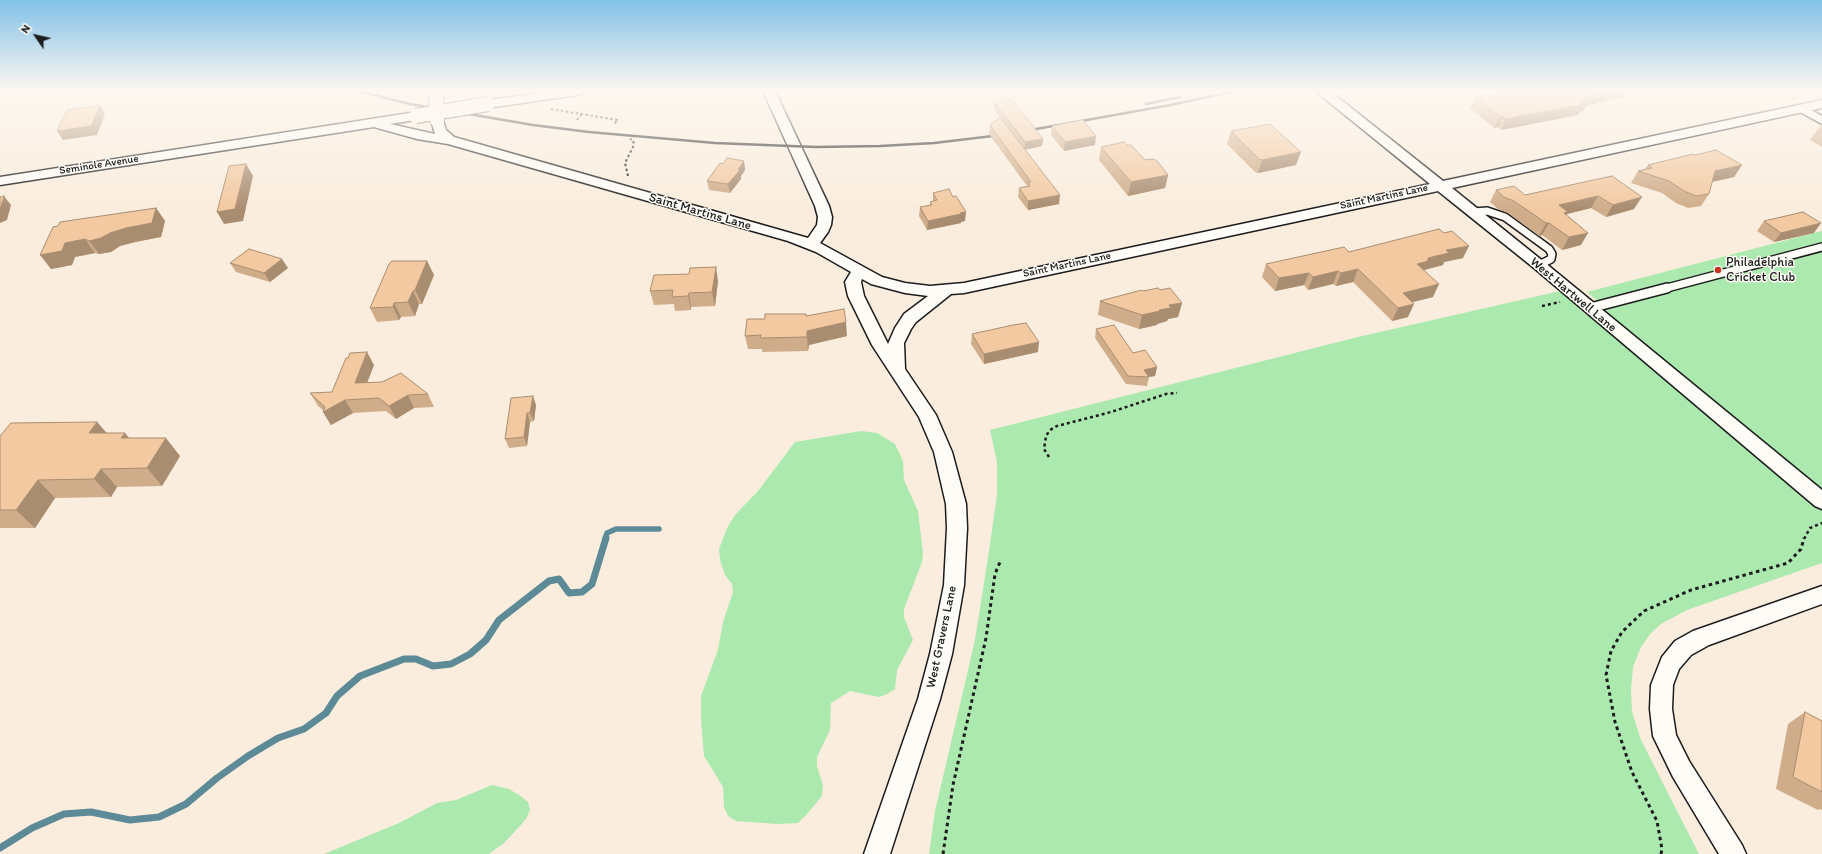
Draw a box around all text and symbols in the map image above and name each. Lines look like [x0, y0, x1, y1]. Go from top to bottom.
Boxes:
north arrow [16, 16, 56, 56]
text: N [18, 22, 33, 36]
street label: Seminole Avenue [58, 152, 140, 178]
street label: Saint Martins Lane [1339, 181, 1429, 213]
street label: Saint Martins Lane [647, 190, 753, 234]
street label: Saint Martins Lane [1022, 249, 1112, 281]
street label: West Hartwell Lane [1526, 254, 1620, 336]
place label: Philadelphia Cricket Club [1726, 255, 1795, 286]
marker: Philadelphia Cricket Club [1713, 265, 1723, 275]
street label: West Gravers Lane [924, 584, 960, 690]

